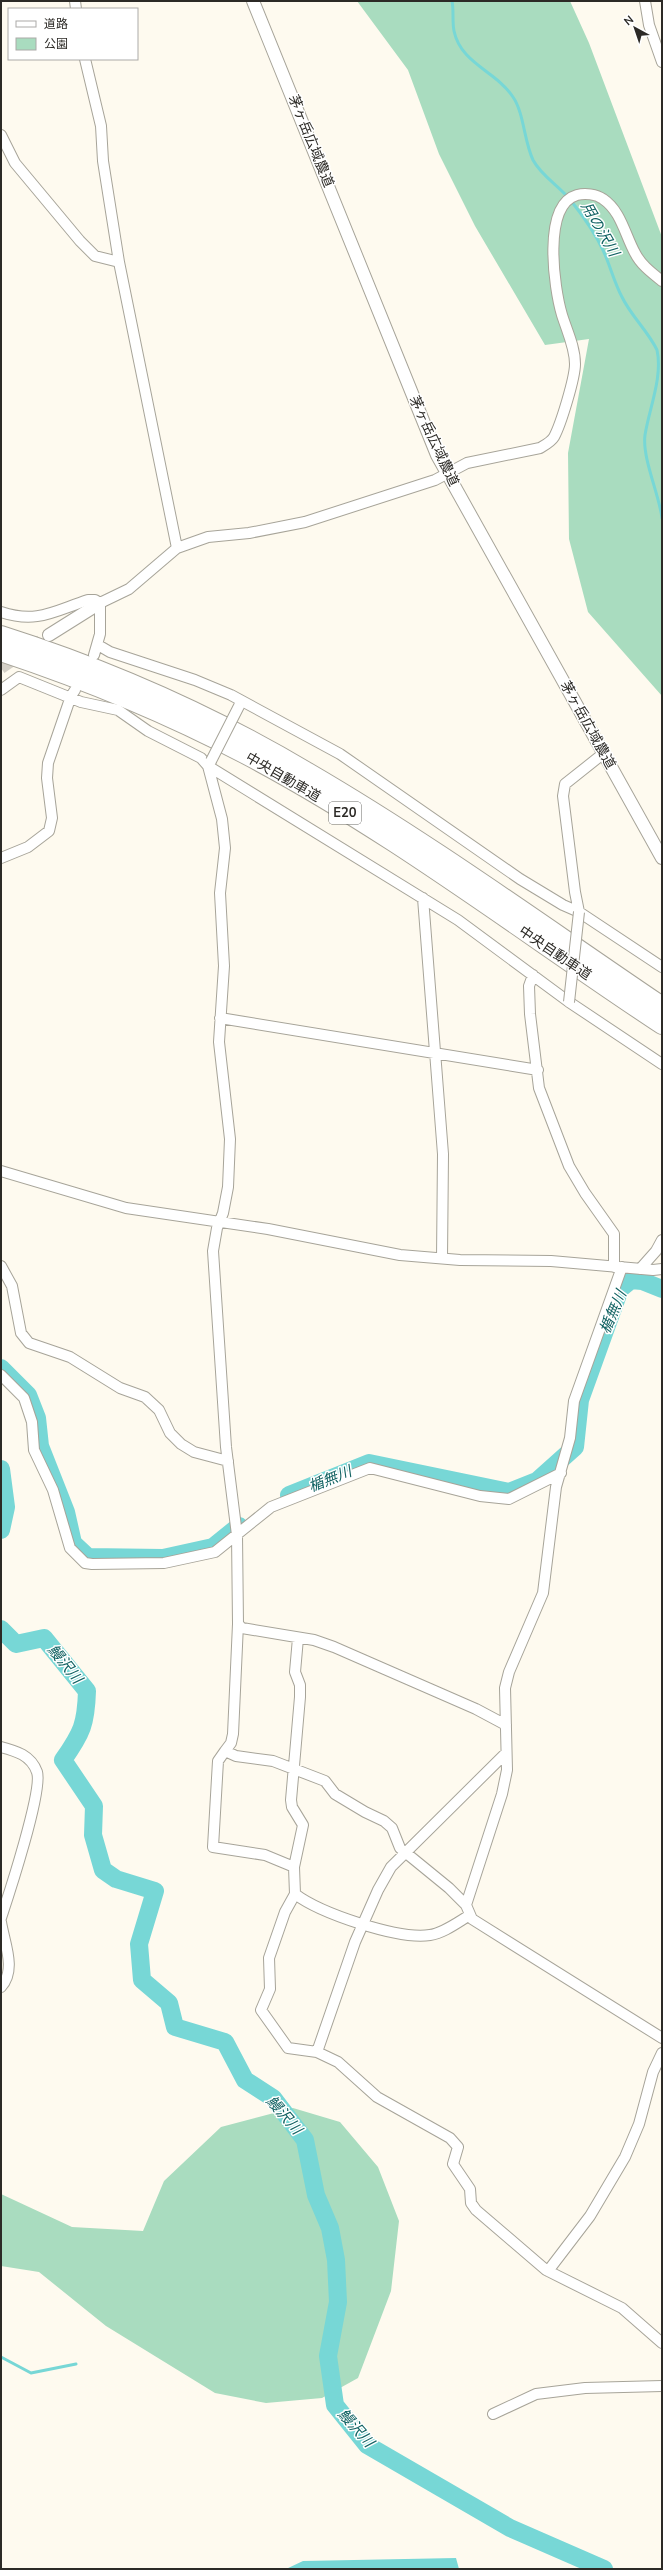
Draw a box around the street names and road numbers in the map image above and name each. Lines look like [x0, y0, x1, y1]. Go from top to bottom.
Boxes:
street label: 茅ヶ岳広域農道 [284, 92, 338, 190]
street label: 茅ヶ岳広域農道 [405, 393, 463, 489]
street label: 茅ヶ岳広域農道 [556, 678, 620, 772]
street label: 中央自動車道 [242, 748, 324, 806]
road number: E20 [329, 802, 361, 824]
street label: 中央自動車道 [515, 922, 595, 984]

